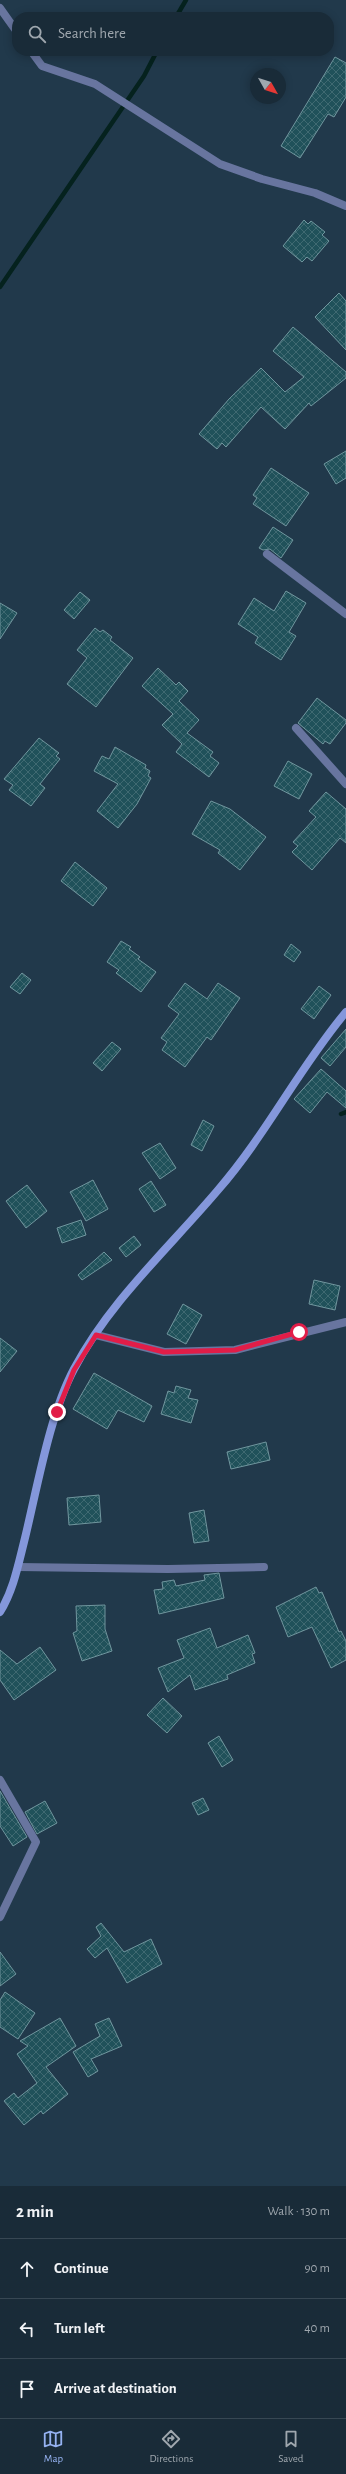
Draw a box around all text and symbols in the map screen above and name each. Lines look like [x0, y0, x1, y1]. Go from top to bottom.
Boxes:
search box [12, 12, 334, 56]
icon: search [26, 23, 48, 45]
text: Search here [58, 26, 126, 41]
north arrow [250, 68, 286, 104]
route start [290, 1323, 308, 1341]
route end [48, 1403, 66, 1421]
text: 2 min [16, 2203, 54, 2220]
text: Walk · 130 m [267, 2205, 330, 2218]
icon: ahead [16, 2258, 38, 2280]
text: Continue [54, 2261, 109, 2276]
text: 90 m [304, 2262, 330, 2275]
icon: left [16, 2318, 38, 2340]
text: Turn left [54, 2321, 105, 2336]
text: 40 m [304, 2322, 330, 2335]
icon: arrive [16, 2378, 38, 2400]
text: Arrive at destination [54, 2381, 177, 2396]
tab: Map [42, 2428, 64, 2465]
tab: Directions [149, 2428, 193, 2465]
tab: Saved [278, 2428, 303, 2465]

